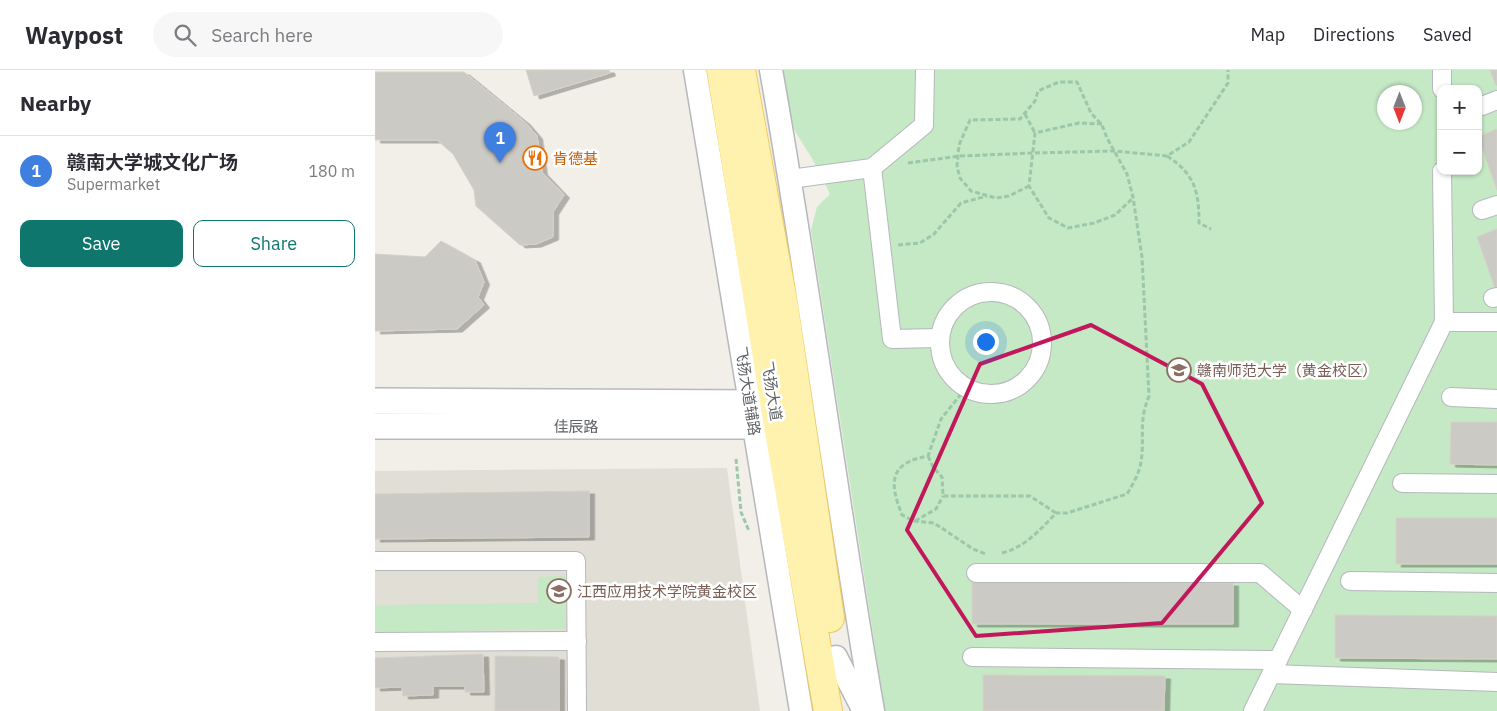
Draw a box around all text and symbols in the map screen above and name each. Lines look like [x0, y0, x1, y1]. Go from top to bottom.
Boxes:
search box [153, 12, 503, 57]
text: Waypost [25, 19, 123, 51]
icon: search [171, 21, 199, 49]
text: Search here [211, 23, 313, 47]
text: Map [1250, 23, 1285, 46]
text: Directions [1313, 23, 1395, 46]
text: Saved [1423, 23, 1472, 46]
north arrow [1377, 85, 1422, 130]
map controls [1437, 85, 1482, 175]
button: + [1437, 85, 1482, 130]
text: Nearby [20, 89, 91, 117]
pin: 1 [484, 122, 516, 163]
button: − [1437, 130, 1482, 175]
restaurant icon: 肯德基 [522, 145, 548, 171]
place label: 肯德基 [553, 149, 598, 168]
text: 赣南大学城文化广场 [67, 150, 238, 174]
text: 1 [31, 161, 41, 181]
text: 180 m [308, 161, 355, 181]
text: Supermarket [67, 174, 160, 194]
button: Save [20, 220, 183, 267]
button: Share [193, 220, 355, 267]
your location [973, 329, 999, 355]
street label: 飞扬大道辅路 [732, 345, 764, 437]
school or university icon: 赣南师范大学（黄金校区） [1166, 357, 1192, 383]
street label: 飞扬大道 [758, 360, 786, 422]
place label: 赣南师范大学（黄金校区） [1197, 361, 1377, 380]
street label: 佳辰路 [553, 417, 599, 436]
school or university icon: 江西应用技术学院黄金校区 [546, 578, 572, 604]
place label: 江西应用技术学院黄金校区 [577, 582, 757, 601]

